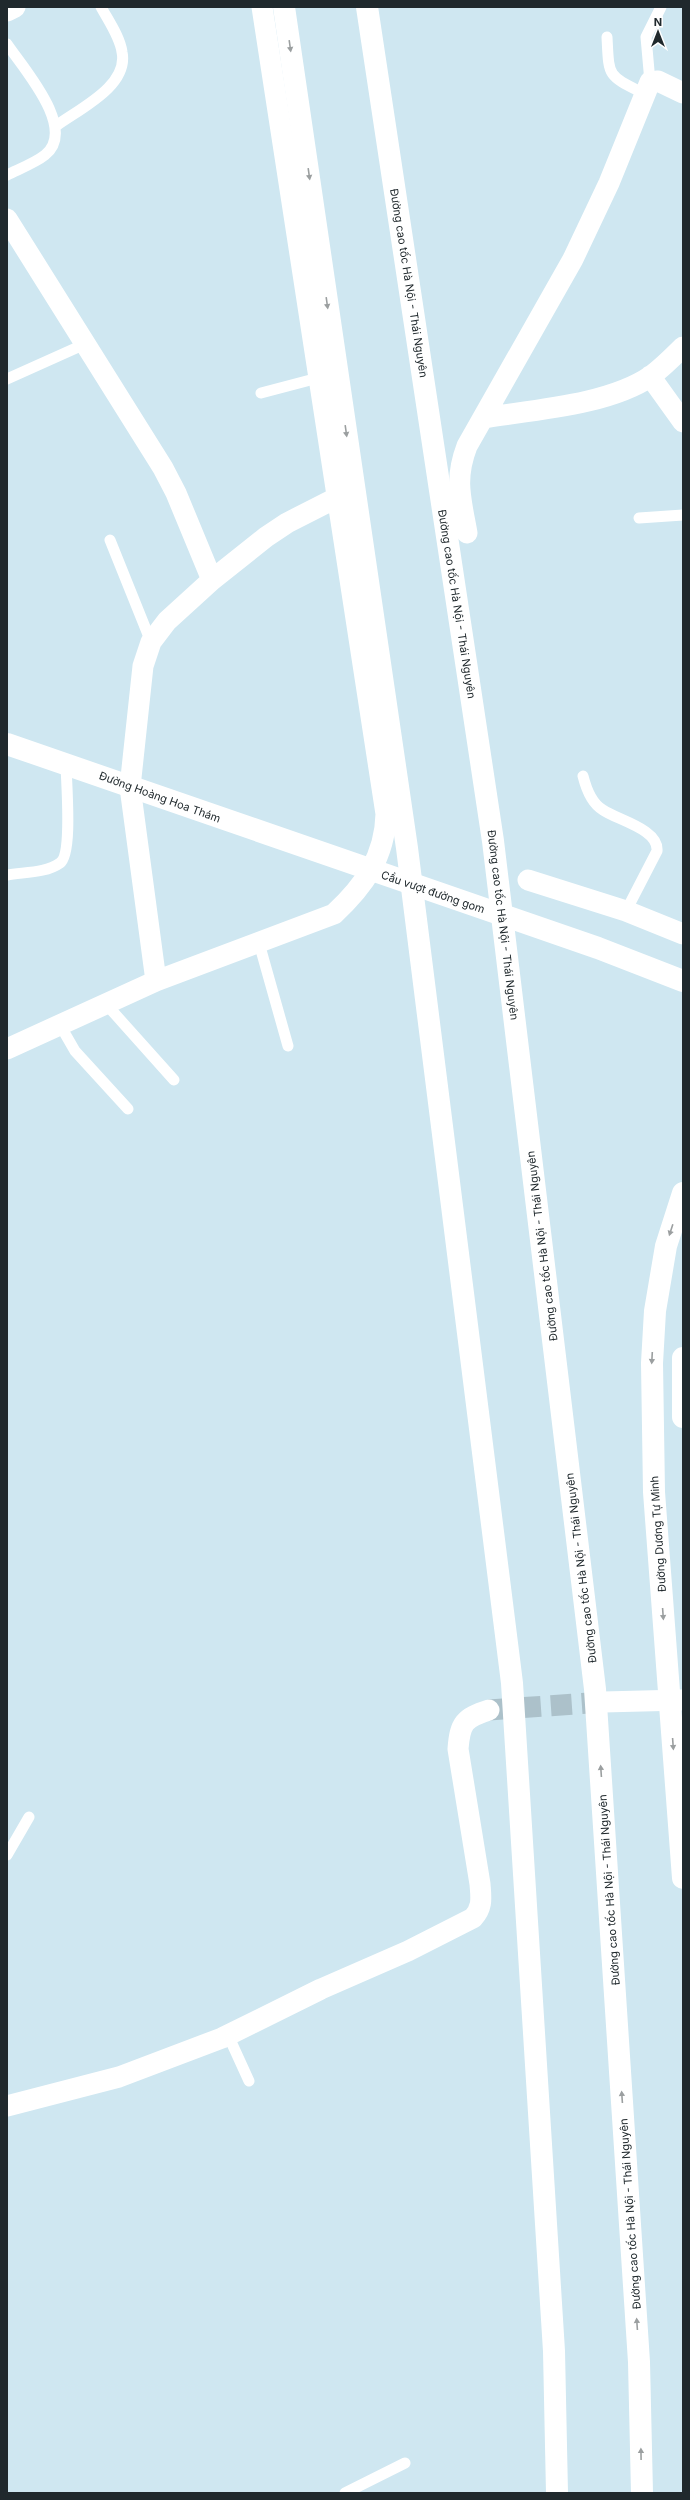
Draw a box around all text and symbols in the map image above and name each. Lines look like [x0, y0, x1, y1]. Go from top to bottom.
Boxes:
north arrow [638, 12, 678, 52]
text: N [654, 15, 662, 29]
one-way arrow [287, 40, 293, 52]
one-way arrow [306, 168, 312, 180]
street label: Đường cao tốc Hà Nội - Thái Nguyên [387, 187, 431, 379]
one-way arrow [324, 297, 330, 309]
one-way arrow [343, 425, 349, 438]
street label: Đường cao tốc Hà Nội - Thái Nguyên [435, 508, 479, 700]
street label: Đường Hoàng Hoa Thám [97, 768, 223, 826]
street label: Đường cao tốc Hà Nội - Thái Nguyên [484, 829, 522, 1021]
street label: Cầu vượt đường gom [379, 868, 487, 916]
street label: Đường cao tốc Hà Nội - Thái Nguyên [523, 1150, 561, 1342]
one-way arrow [668, 1224, 674, 1236]
one-way arrow [649, 1352, 655, 1365]
street label: Đường cao tốc Hà Nội - Thái Nguyên [562, 1472, 600, 1664]
street label: Đường Dương Tự Minh [647, 1475, 669, 1593]
one-way arrow [659, 1608, 666, 1620]
one-way arrow [669, 1738, 676, 1750]
one-way arrow [597, 1765, 604, 1777]
street label: Đường cao tốc Hà Nội - Thái Nguyên [595, 1794, 623, 1986]
one-way arrow [619, 2091, 626, 2103]
street label: Đường cao tốc Hà Nội - Thái Nguyên [616, 2118, 644, 2310]
one-way arrow [633, 2318, 640, 2330]
one-way arrow [638, 2447, 644, 2460]

